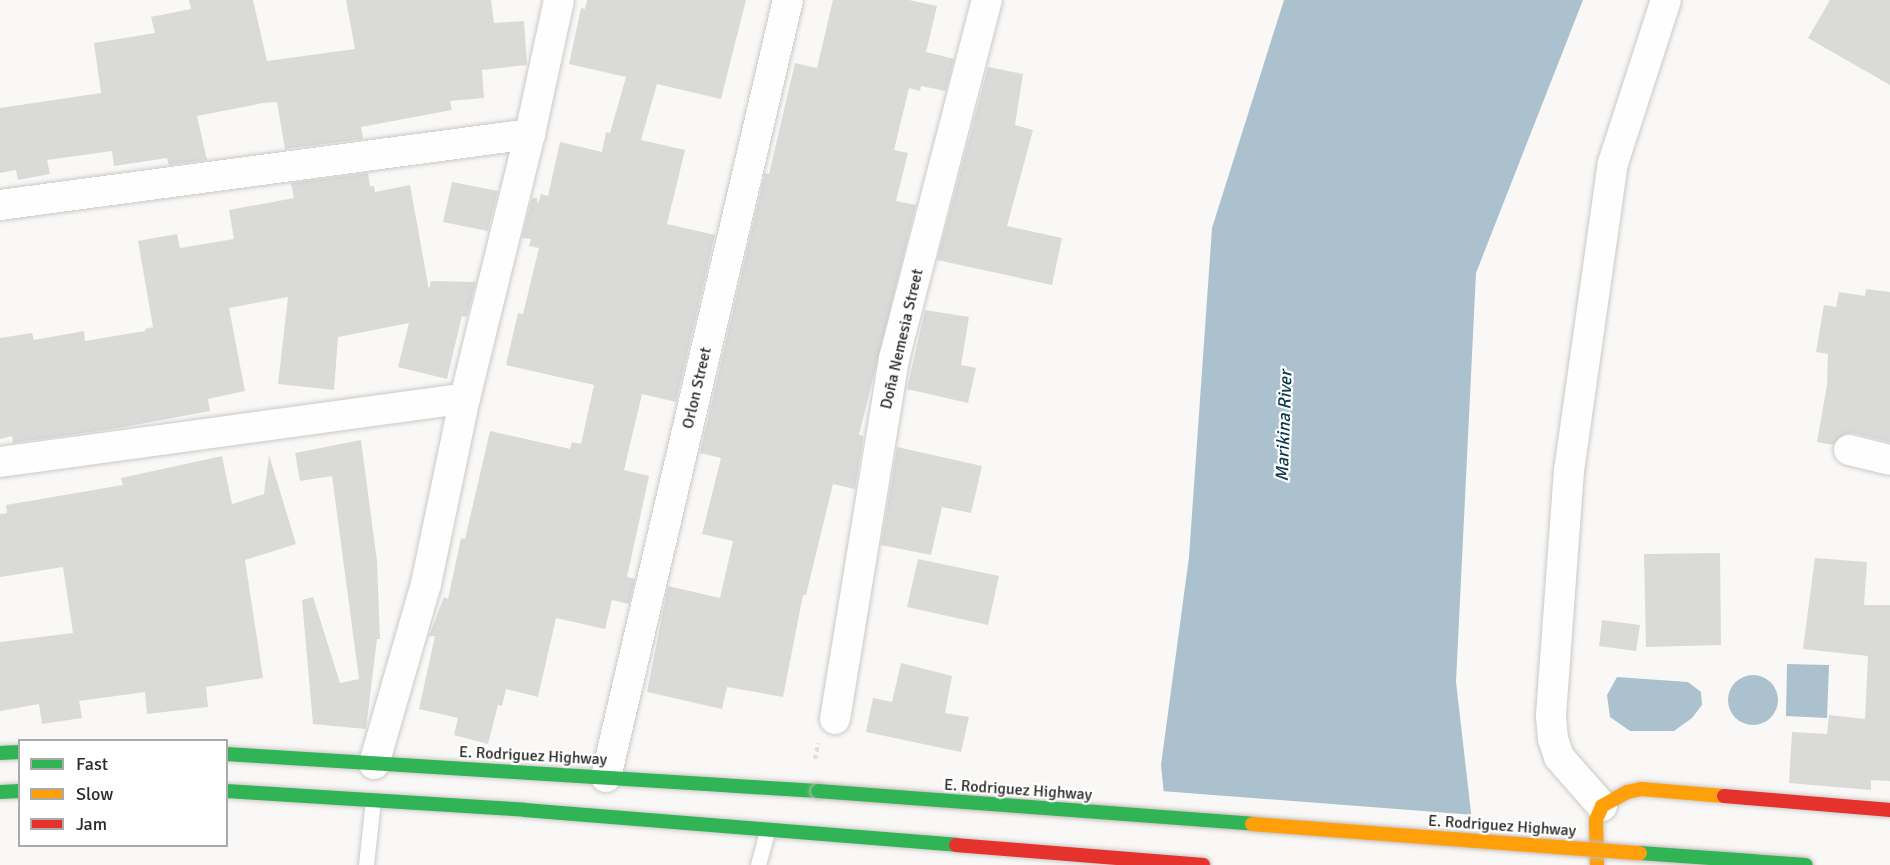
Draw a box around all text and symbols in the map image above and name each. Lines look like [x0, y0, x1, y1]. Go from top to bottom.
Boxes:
street label: Doña Nemesia Street [877, 267, 927, 411]
street label: Orlon Street [678, 345, 716, 431]
water label: Marikina River [1271, 370, 1297, 482]
legend [18, 739, 228, 847]
street label: E. Rodriguez Highway [459, 743, 607, 769]
text: Fast [76, 753, 108, 775]
street label: E. Rodriguez Highway [943, 775, 1093, 805]
text: Slow [76, 783, 113, 805]
street label: E. Rodriguez Highway [1427, 811, 1577, 841]
text: Jam [76, 813, 107, 835]

